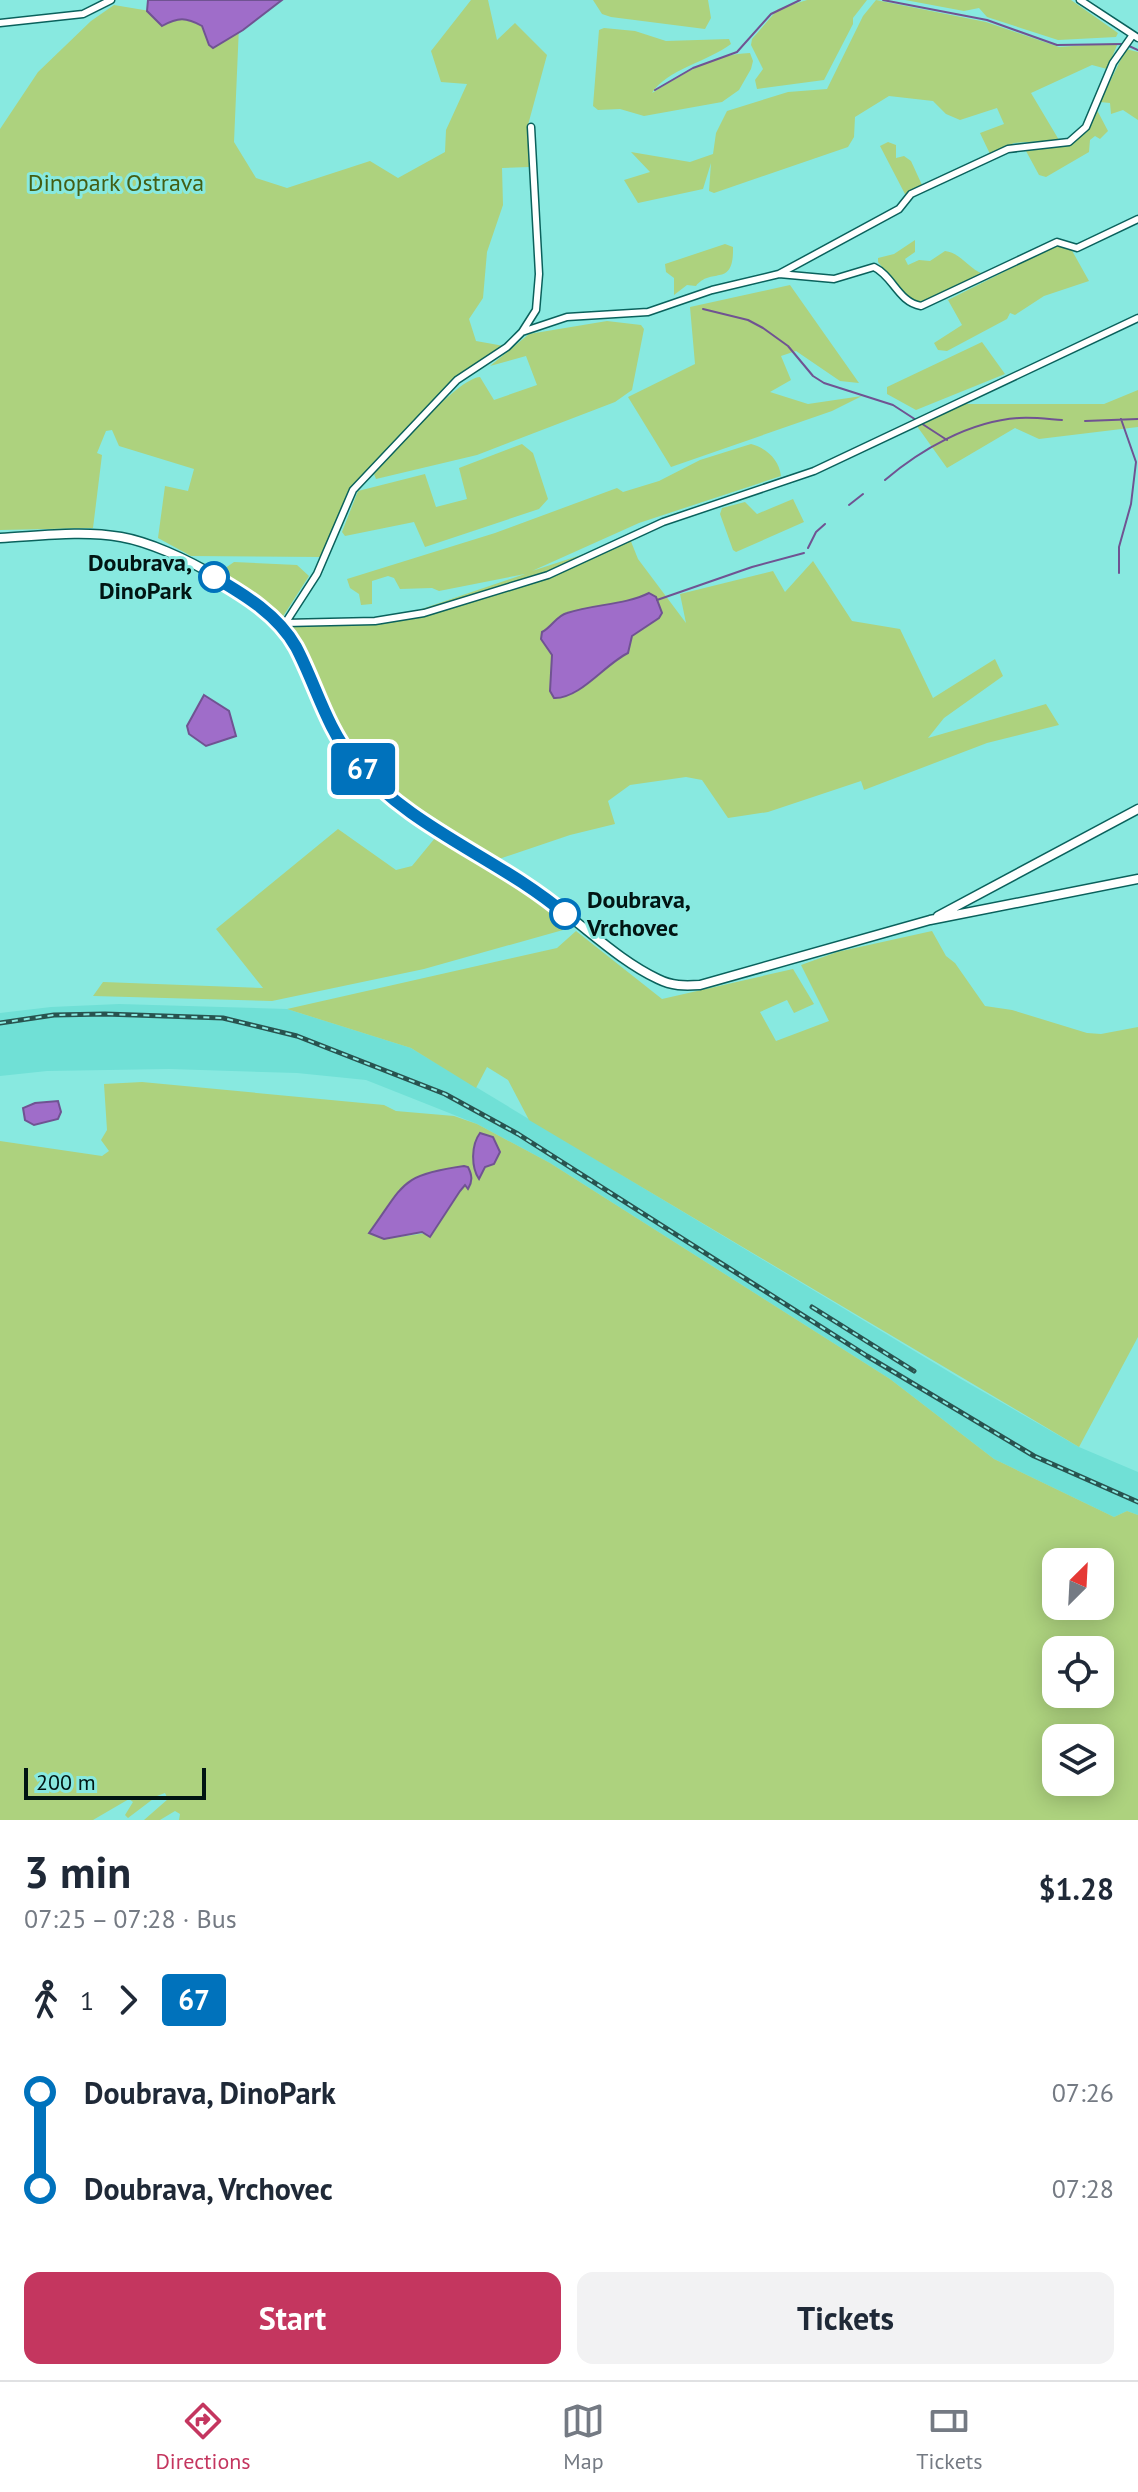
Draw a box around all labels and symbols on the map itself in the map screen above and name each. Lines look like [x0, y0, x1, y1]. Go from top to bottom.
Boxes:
park label: Dinopark Ostrava [28, 167, 204, 198]
place label: Doubrava, DinoPark [88, 547, 192, 606]
marker: Doubrava, DinoPark [199, 562, 229, 592]
line badge: 67 [327, 743, 399, 795]
place label: Doubrava, Vrchovec [586, 884, 691, 943]
marker: Doubrava, Vrchovec [550, 899, 580, 929]
north arrow [1042, 1548, 1114, 1620]
scale bar [24, 1764, 206, 1800]

